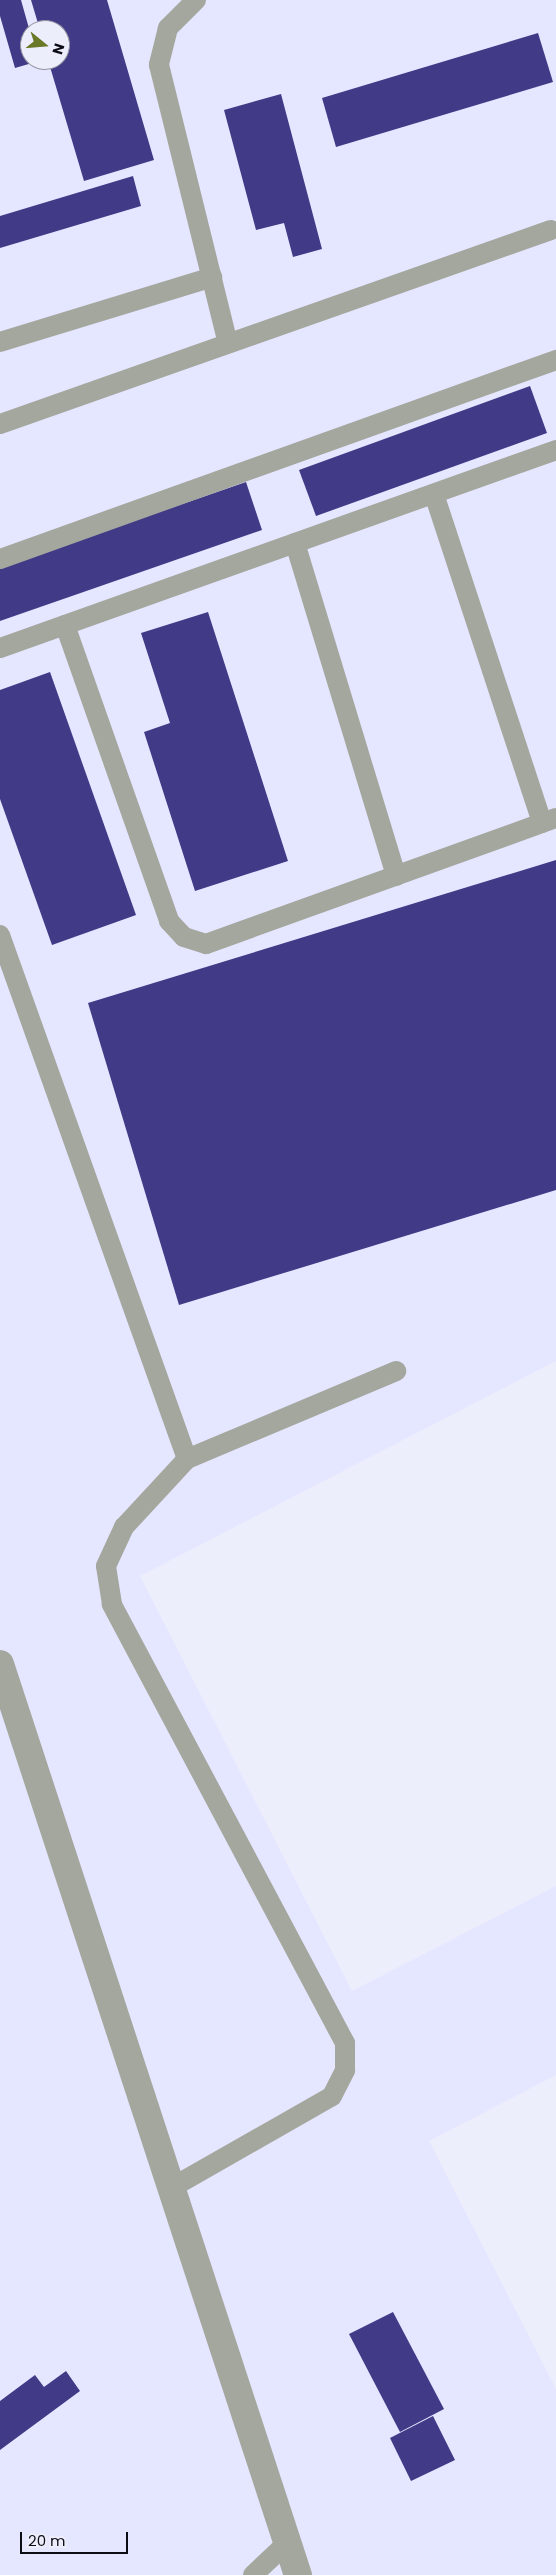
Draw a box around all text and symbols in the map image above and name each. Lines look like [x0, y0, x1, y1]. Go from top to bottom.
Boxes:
north arrow [20, 20, 70, 70]
text: N [47, 41, 69, 57]
scale bar [22, 2522, 130, 2554]
text: 20 m [28, 2530, 66, 2551]

